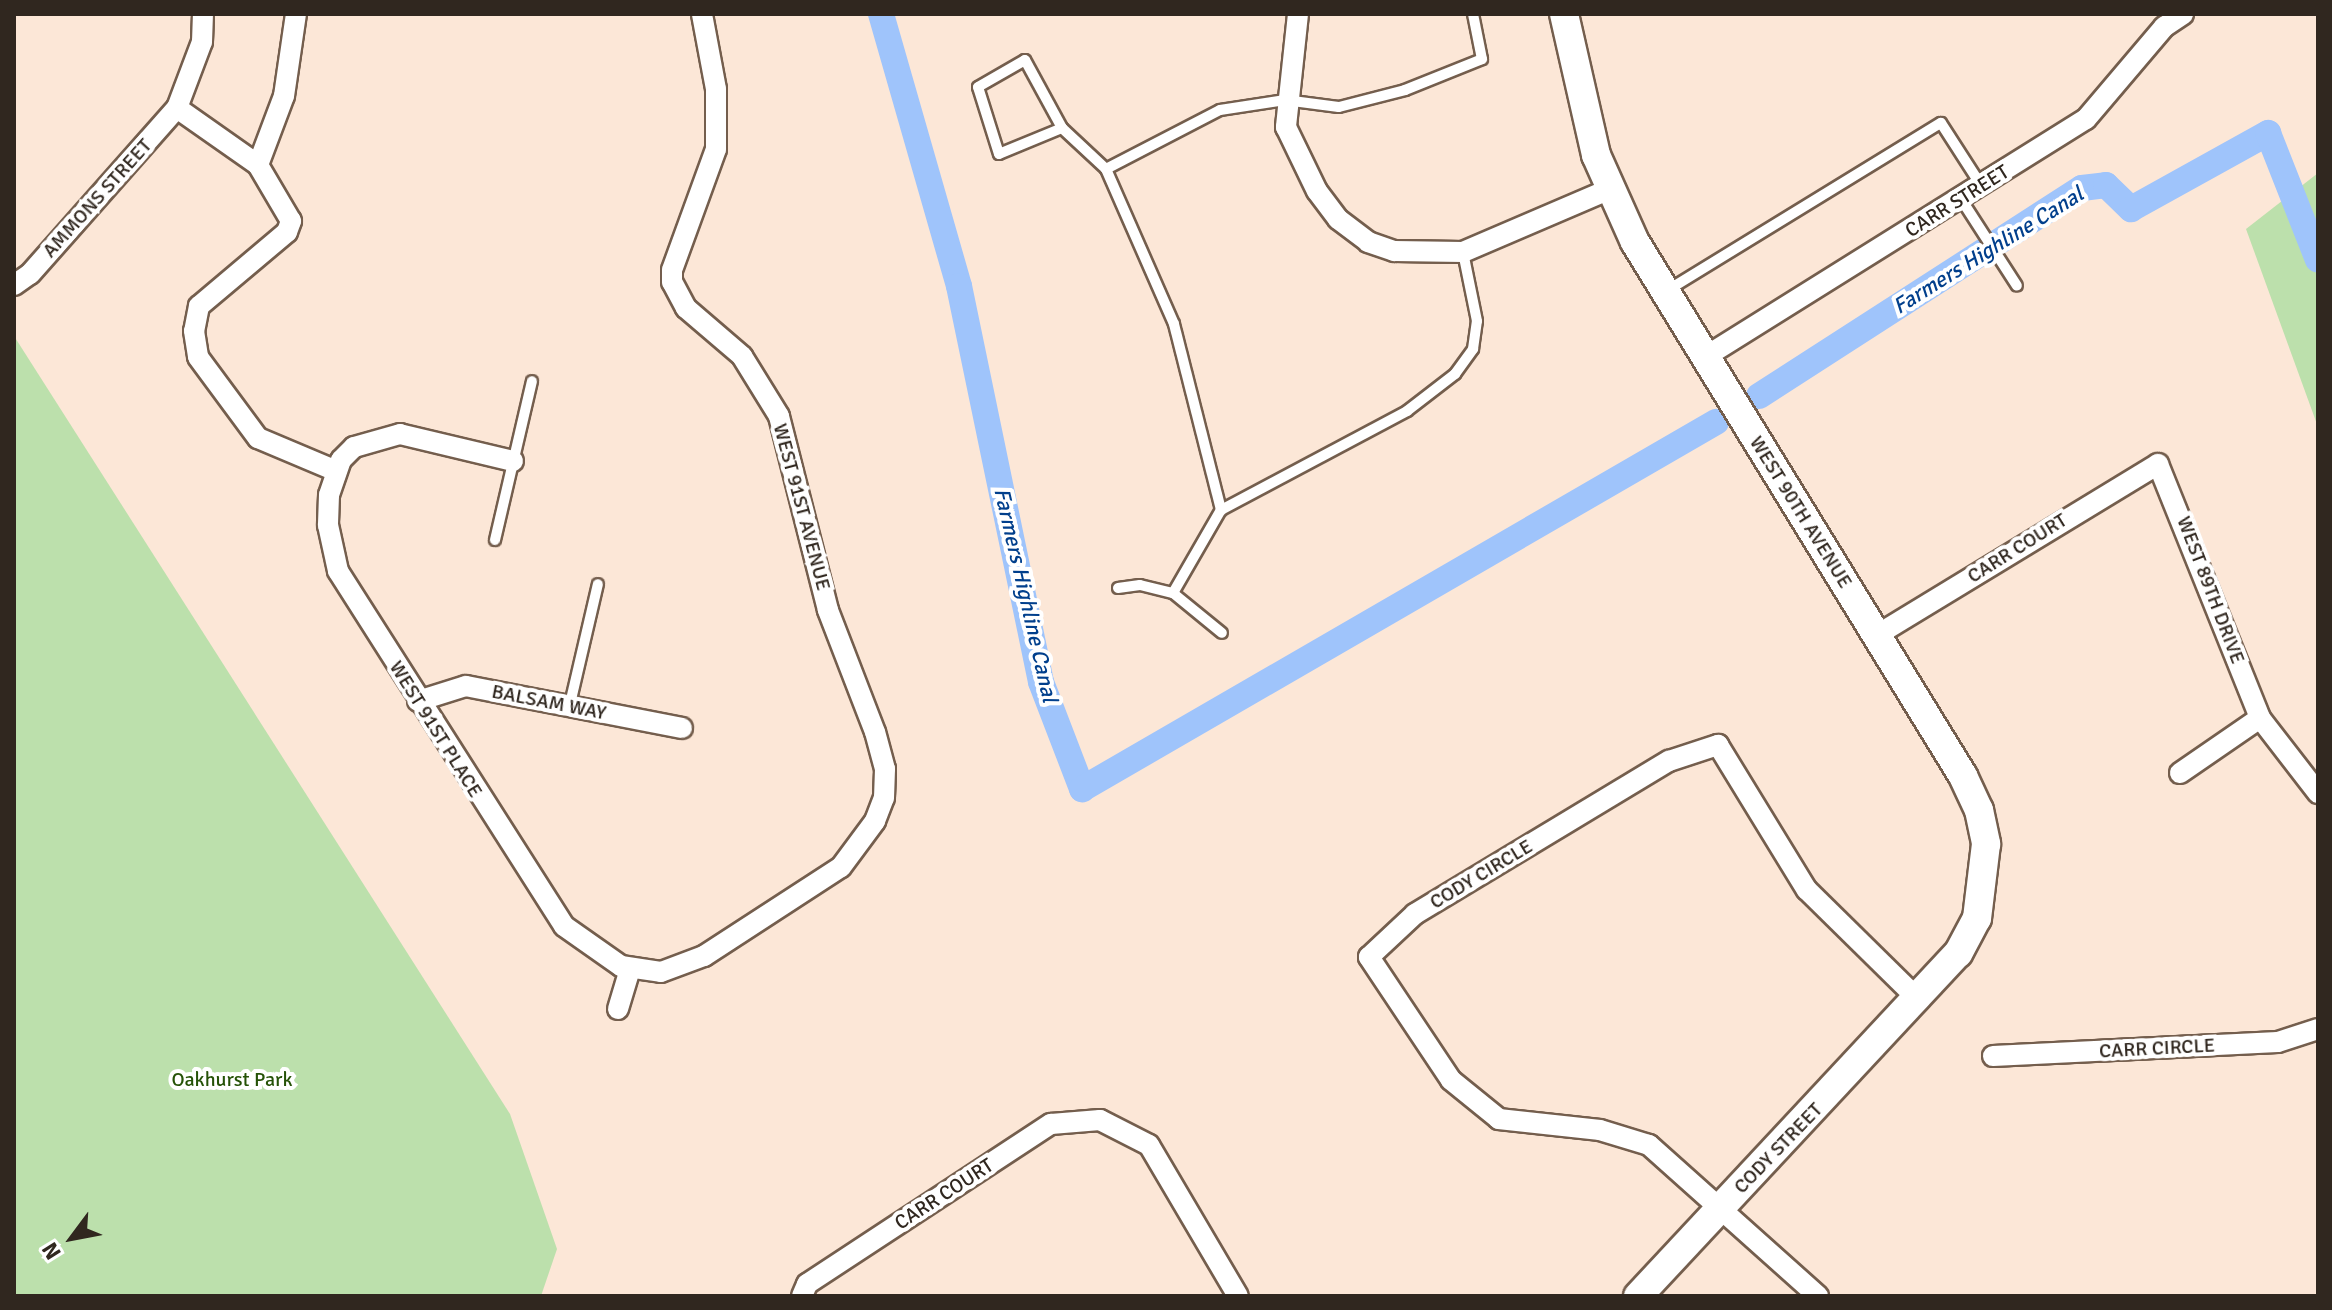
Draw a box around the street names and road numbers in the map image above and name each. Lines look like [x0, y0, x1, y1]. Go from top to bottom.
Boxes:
street label: AMMONS STREET [37, 134, 157, 262]
street label: CARR STREET [1901, 160, 2013, 242]
street label: WEST 91ST AVENUE [768, 421, 836, 593]
street label: WEST 90TH AVENUE [1745, 432, 1857, 592]
street label: CARR COURT [1963, 508, 2071, 588]
street label: WEST 89TH DRIVE [2172, 513, 2250, 667]
street label: WEST 91ST PLACE [384, 656, 488, 802]
street label: BALSAM WAY [490, 679, 608, 725]
street label: CODY CIRCLE [1425, 834, 1537, 914]
street label: CARR CIRCLE [2098, 1033, 2216, 1063]
street label: CODY STREET [1729, 1098, 1827, 1198]
street label: CARR COURT [890, 1153, 998, 1235]

